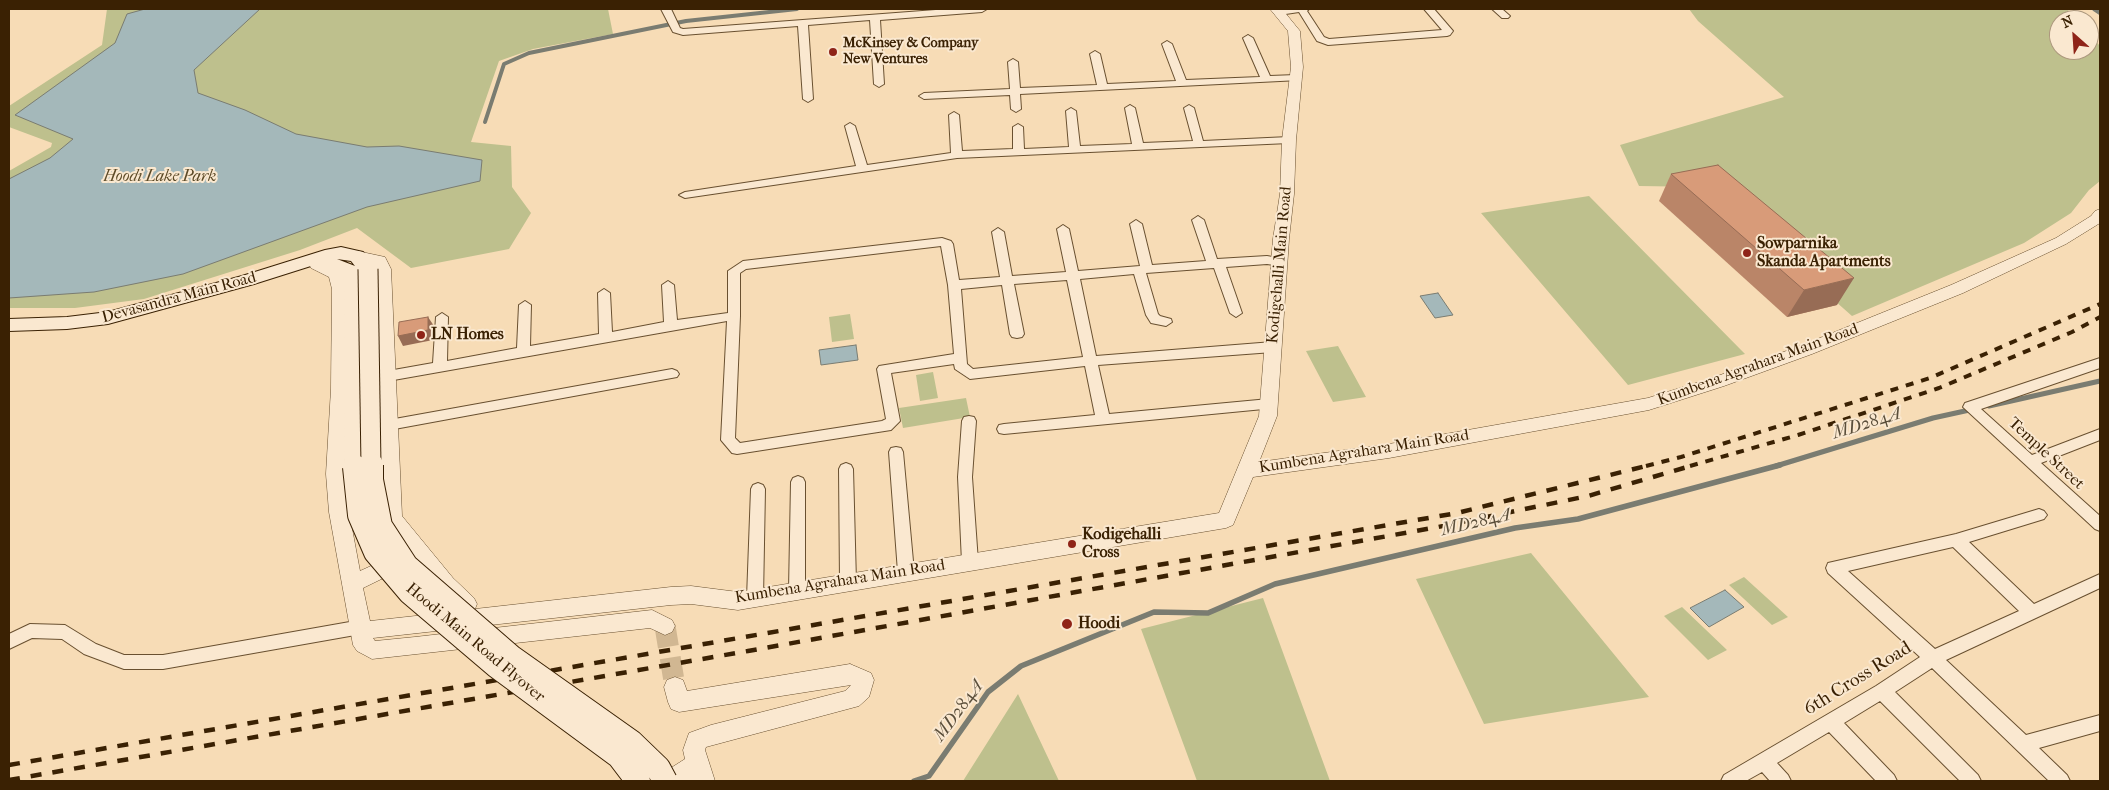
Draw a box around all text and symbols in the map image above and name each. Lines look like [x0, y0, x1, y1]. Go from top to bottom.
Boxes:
north arrow [2049, 10, 2099, 60]
text: N [2059, 12, 2076, 32]
place label: McKinsey & Company New Ventures [843, 36, 978, 68]
marker: McKinsey & Company New Ventures [827, 46, 839, 58]
park label: Hoodi Lake Park [104, 167, 216, 187]
street label: Kodigehalli Main Road [1264, 186, 1296, 344]
place label: Sowparnika Skanda Apartments [1757, 234, 1891, 272]
marker: Sowparnika Skanda Apartments [1741, 247, 1753, 259]
street label: Devasandra Main Road [100, 268, 258, 328]
street label: Kumbena Agrahara Main Road [1655, 320, 1861, 410]
place label: LN Homes [431, 325, 504, 345]
marker: LN Homes [415, 329, 427, 341]
water label: MD284A [1830, 403, 1904, 445]
street label: Temple Street [2004, 414, 2088, 494]
street label: Kumbena Agrahara Main Road [1258, 426, 1470, 478]
water label: MD284A [1439, 505, 1513, 541]
place label: Kodigehalli Cross [1082, 525, 1161, 563]
marker: Kodigehalli Cross [1066, 538, 1078, 550]
street label: Kumbena Agrahara Main Road [734, 556, 946, 608]
street label: Hoodi Main Road Flyover [402, 579, 548, 707]
place label: Hoodi [1078, 614, 1120, 634]
marker: Hoodi [1060, 617, 1074, 631]
street label: 6th Cross Road [1800, 637, 1916, 721]
water label: MD284A [929, 676, 989, 746]

